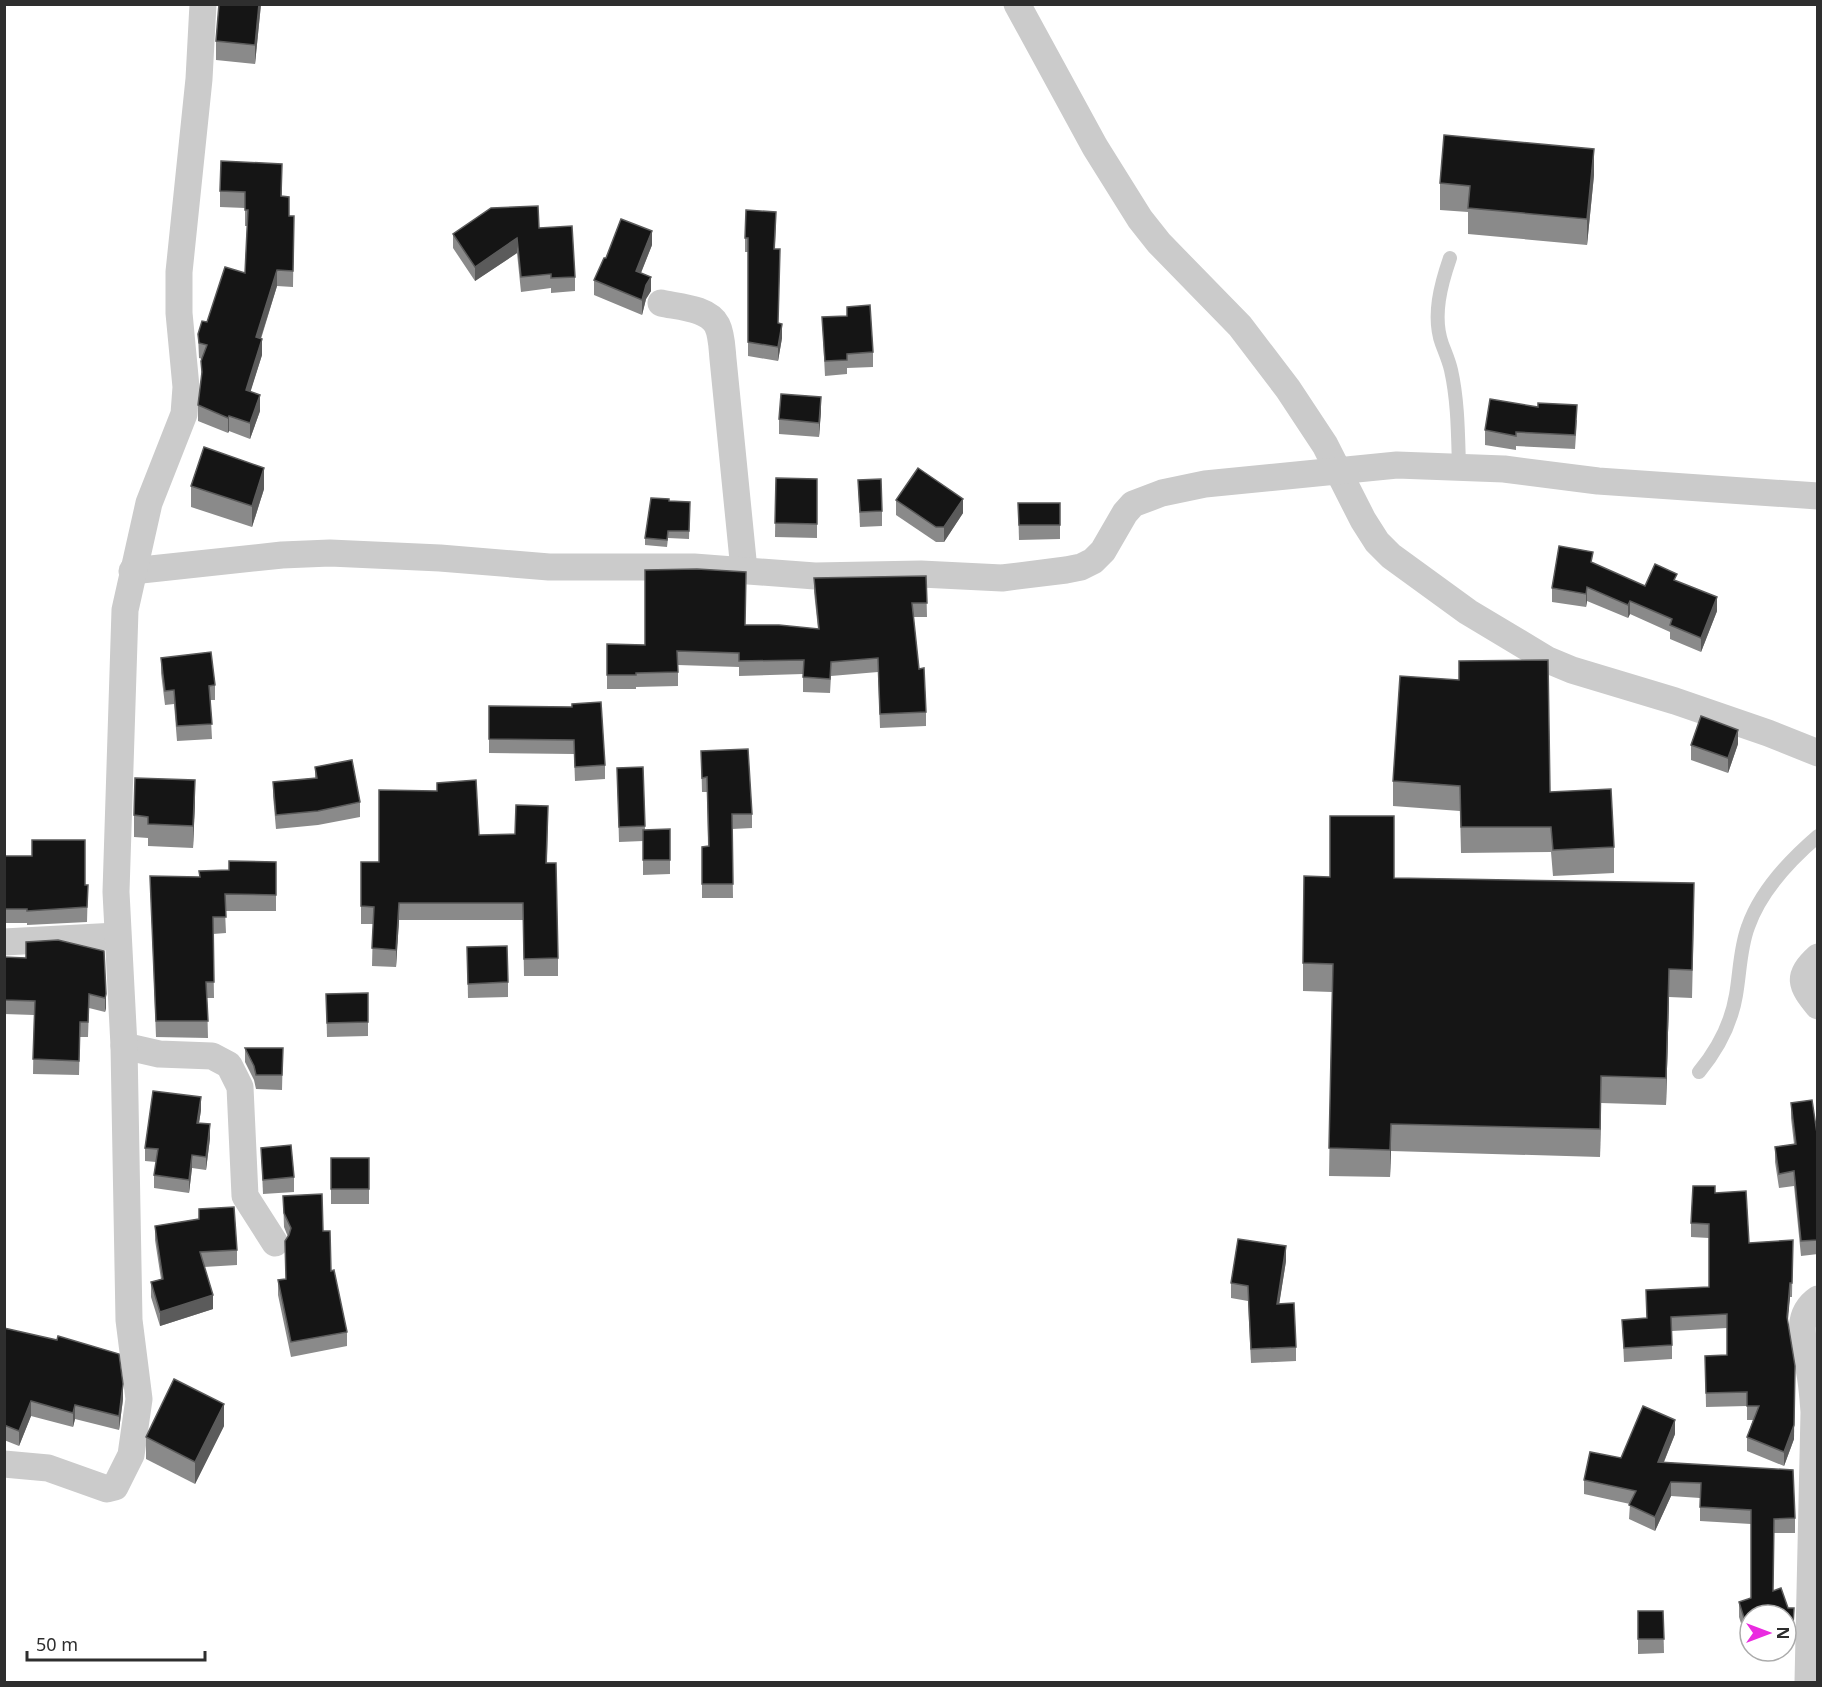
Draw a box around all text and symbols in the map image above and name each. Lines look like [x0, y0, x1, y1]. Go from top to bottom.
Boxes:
north arrow [1738, 1603, 1798, 1663]
scale bar [27, 1624, 206, 1662]
text: N [1772, 1626, 1794, 1640]
text: 50 m [36, 1632, 78, 1656]

